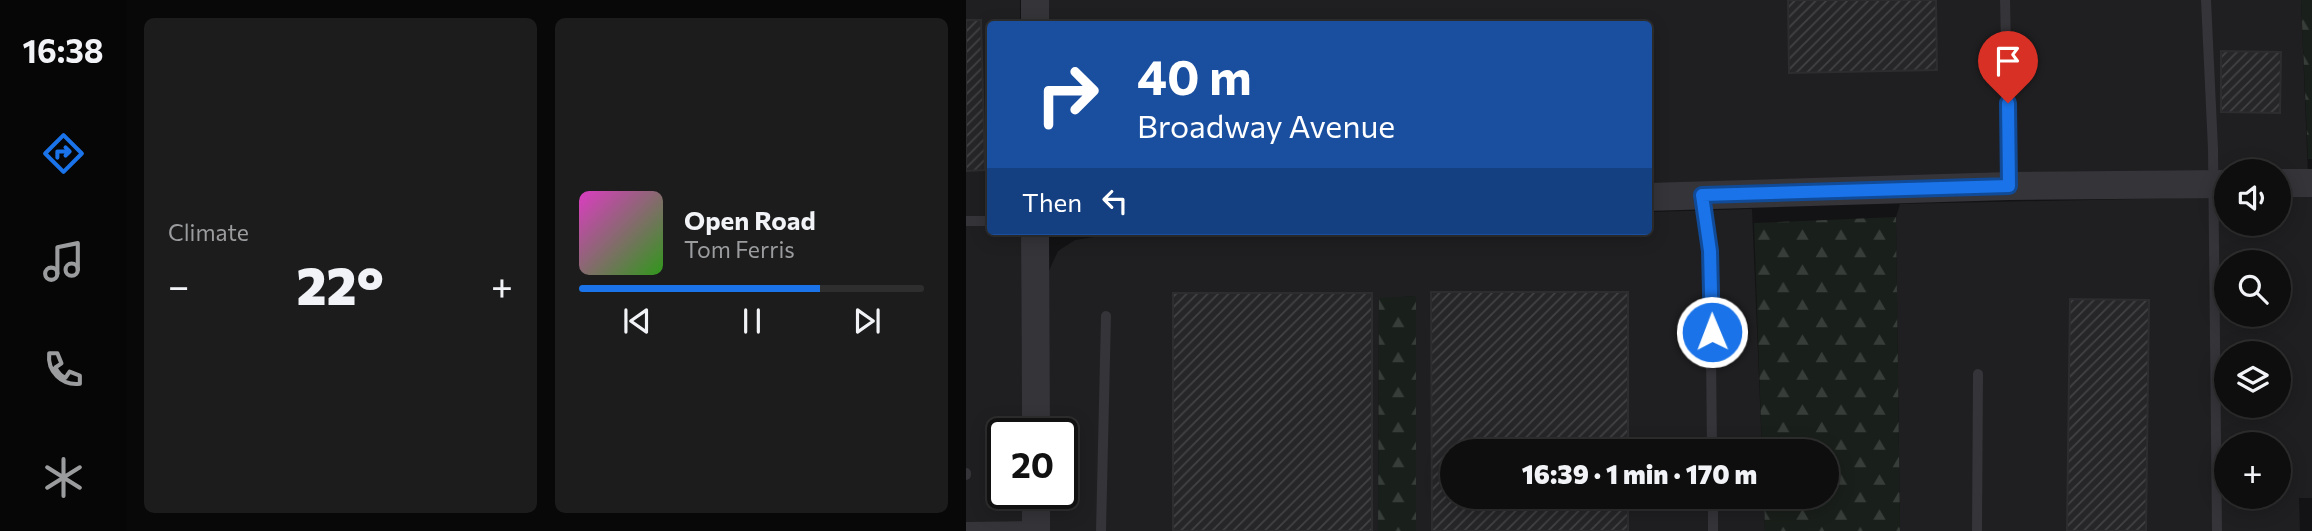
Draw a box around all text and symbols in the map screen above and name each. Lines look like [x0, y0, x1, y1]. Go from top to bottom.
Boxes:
text: 16:38 [22, 30, 104, 70]
pin [1978, 31, 2038, 103]
icon: arrive [1989, 42, 2027, 80]
text: 40 m [1137, 45, 1252, 105]
icon: right [1022, 49, 1113, 140]
text: Broadway Avenue [1137, 105, 1395, 145]
icon: directions [39, 129, 88, 178]
map controls [2214, 159, 2291, 509]
button: sound [2214, 159, 2291, 236]
icon: left [1096, 182, 1134, 220]
text: Then [1022, 186, 1082, 217]
text: Open Road [684, 204, 816, 235]
text: Climate [168, 218, 249, 246]
text: Tom Ferris [684, 235, 795, 263]
icon: music [39, 237, 88, 286]
button: search [2214, 250, 2291, 327]
text: 22° [296, 252, 384, 316]
text: − [168, 261, 190, 308]
text: + [491, 261, 513, 308]
position arrow [1675, 295, 1749, 369]
icon: previous [618, 302, 656, 340]
icon: pause [733, 302, 771, 340]
icon: next [848, 302, 886, 340]
button: layers [2214, 341, 2291, 418]
icon: phone [39, 345, 88, 394]
speed limit sign: 20 [987, 418, 1078, 509]
button: + [2214, 432, 2291, 509]
icon: climate [39, 453, 88, 502]
text: 16:39 · 1 min · 170 m [1522, 458, 1757, 489]

